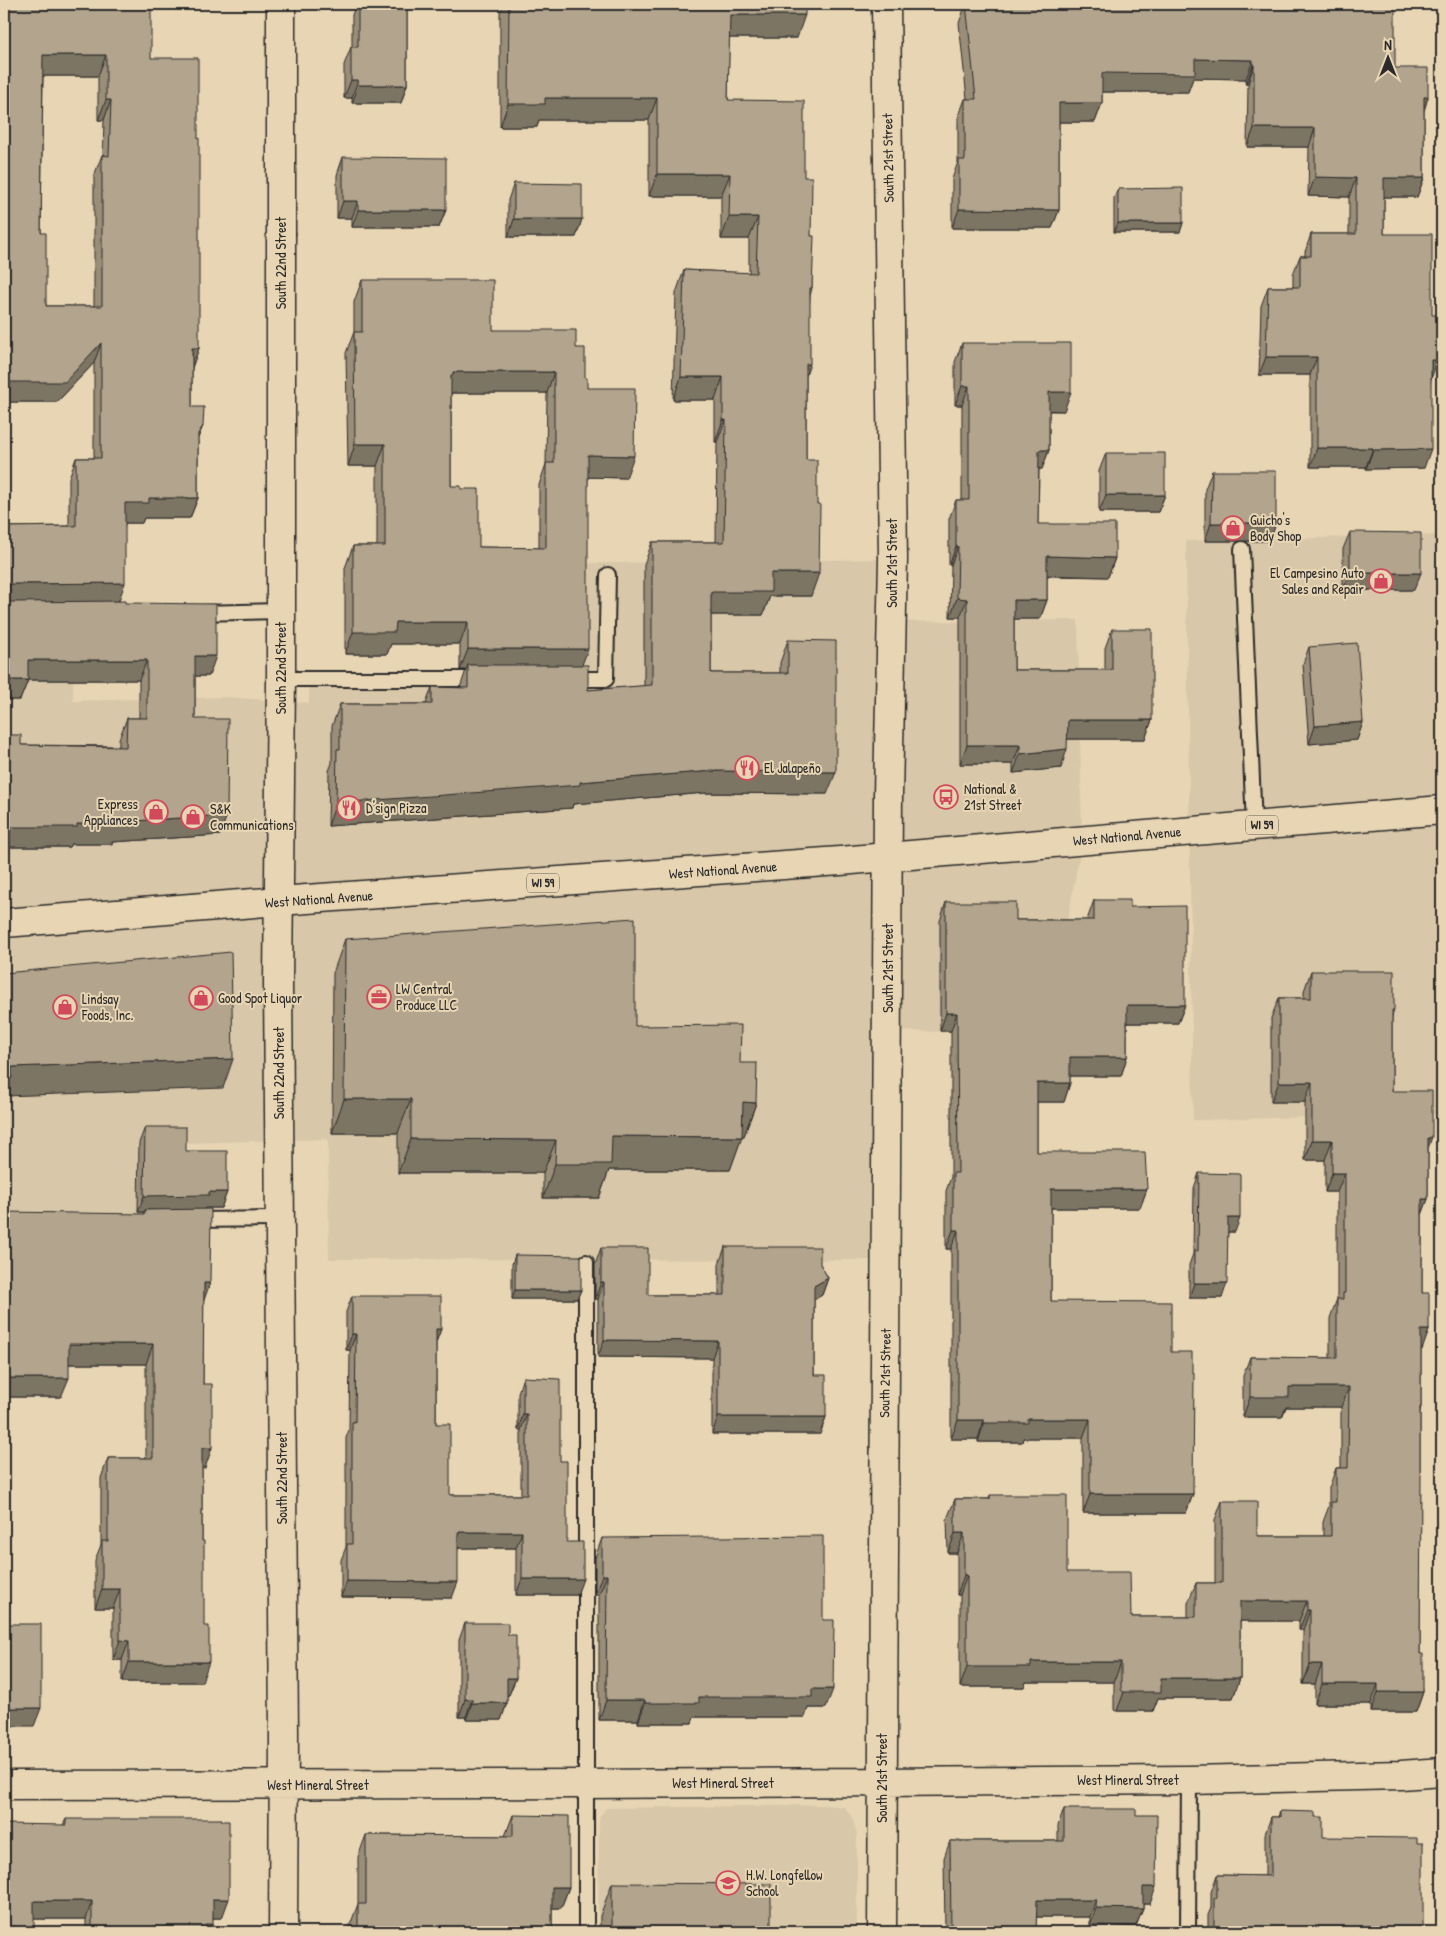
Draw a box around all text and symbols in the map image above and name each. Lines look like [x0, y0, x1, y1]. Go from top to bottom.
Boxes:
north arrow [1364, 32, 1414, 82]
text: N [1384, 35, 1392, 54]
street label: South 21st Street [877, 113, 898, 203]
street label: South 22nd Street [271, 217, 290, 309]
place label: Guicho's Body Shop [1250, 510, 1301, 546]
shop icon: Guicho's Body Shop [1220, 515, 1246, 541]
street label: South 21st Street [882, 518, 901, 608]
place label: El Campesino Auto Sales and Repair [1270, 563, 1365, 599]
shop icon: El Campesino Auto Sales and Repair [1368, 568, 1394, 594]
street label: South 22nd Street [271, 622, 290, 714]
restaurant icon: El Jalapeño [734, 755, 760, 781]
place label: El Jalapeño [764, 758, 821, 778]
place label: National & 21st Street [964, 779, 1022, 814]
bus stop icon: National & 21st Street [933, 784, 959, 810]
place label: Express Appliances [84, 794, 138, 830]
restaurant icon: D'sign Pizza [336, 795, 362, 821]
place label: D'sign Pizza [366, 798, 427, 818]
shop icon: Express Appliances [143, 799, 169, 825]
place label: S&K Communications [210, 799, 294, 834]
shop icon: S&K Communications [180, 804, 206, 830]
road number: WI 59 [1246, 816, 1278, 834]
street label: West National Avenue [1072, 821, 1182, 850]
street label: West National Avenue [668, 856, 778, 883]
road number: WI 59 [527, 874, 559, 892]
street label: West National Avenue [264, 885, 374, 912]
street label: South 21st Street [878, 923, 897, 1013]
place label: LW Central Produce LLC [396, 979, 457, 1014]
office icon: LW Central Produce LLC [366, 984, 392, 1010]
shop icon: Good Spot Liquor [188, 985, 214, 1011]
place label: Good Spot Liquor [218, 988, 303, 1008]
place label: Lindsay Foods, Inc. [81, 989, 133, 1024]
shop icon: Lindsay Foods, Inc. [52, 994, 78, 1020]
street label: South 22nd Street [269, 1027, 288, 1119]
street label: South 21st Street [874, 1328, 895, 1418]
street label: South 22nd Street [272, 1432, 291, 1524]
street label: South 21st Street [872, 1733, 891, 1823]
street label: West Mineral Street [1077, 1770, 1179, 1789]
street label: West Mineral Street [672, 1773, 774, 1792]
street label: West Mineral Street [267, 1775, 369, 1794]
place label: H.W. Longfellow School [746, 1865, 823, 1900]
school or university icon: H.W. Longfellow School [715, 1870, 741, 1896]

